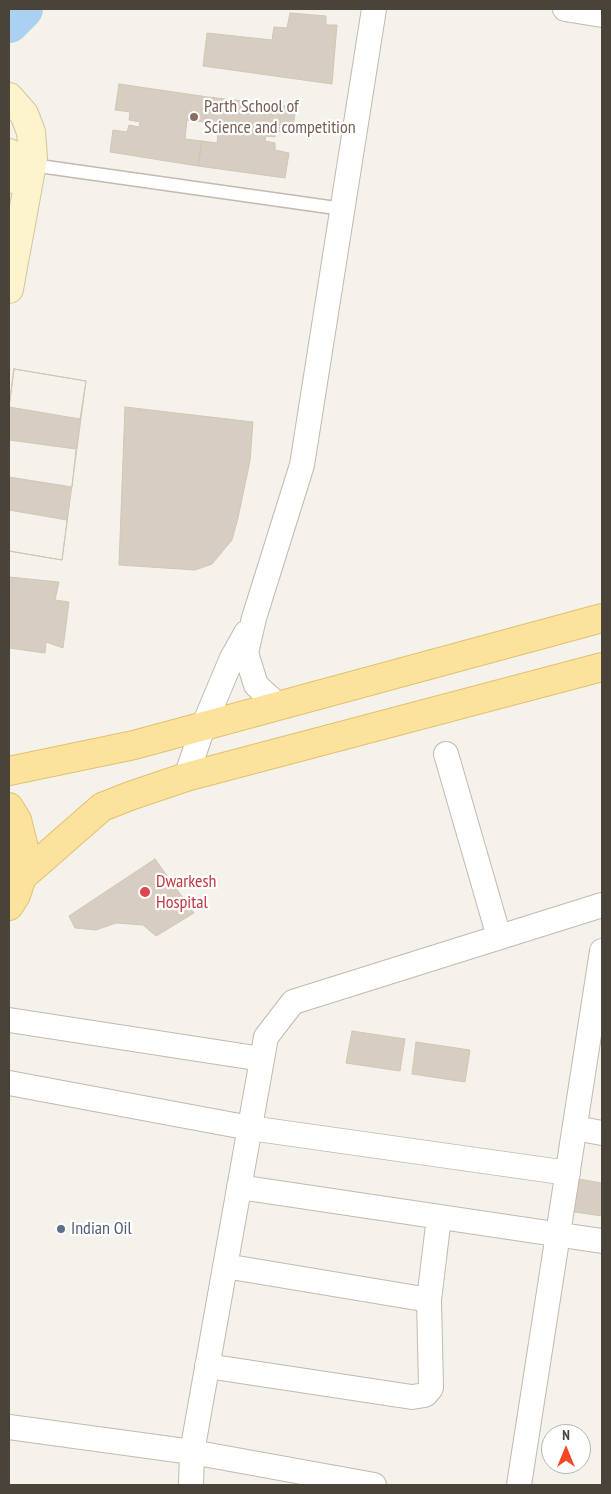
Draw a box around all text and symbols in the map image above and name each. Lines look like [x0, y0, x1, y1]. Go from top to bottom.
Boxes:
place label: Parth School of Science and competition [204, 96, 356, 138]
marker: Parth School of Science and competition [188, 111, 200, 123]
place label: Dwarkesh Hospital [156, 871, 216, 914]
marker: Dwarkesh Hospital [138, 885, 152, 899]
place label: Indian Oil [71, 1218, 132, 1240]
marker: Indian Oil [55, 1223, 67, 1235]
north arrow [541, 1424, 591, 1474]
text: N [562, 1426, 570, 1444]

